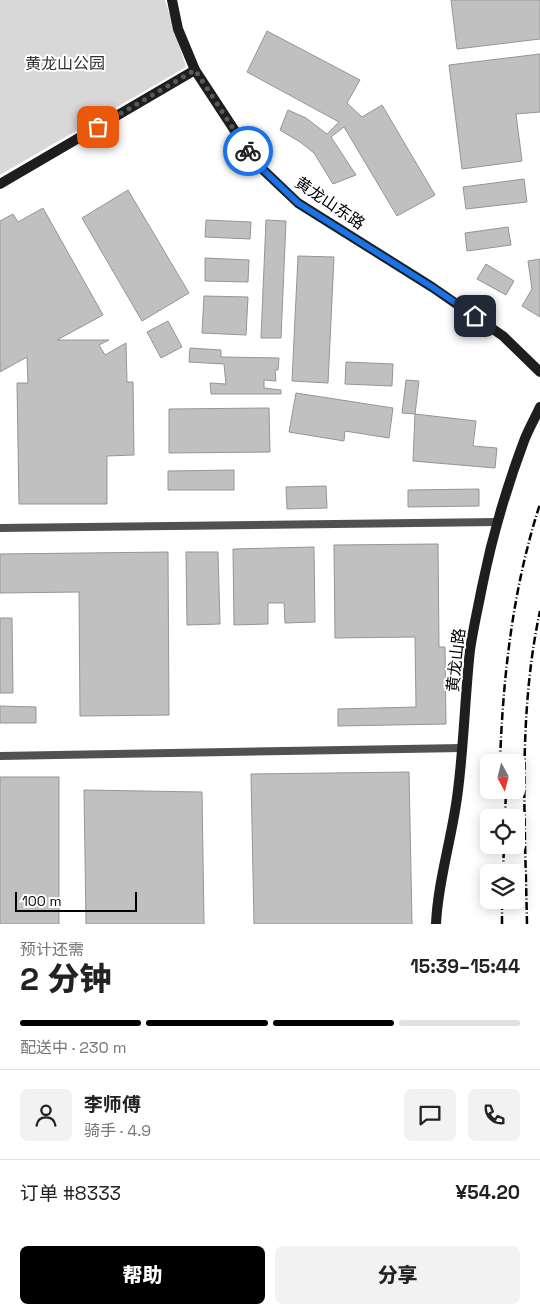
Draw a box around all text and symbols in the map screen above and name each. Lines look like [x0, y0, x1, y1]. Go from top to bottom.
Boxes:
park label: 黄龙山公园 [25, 53, 105, 74]
pin [77, 106, 119, 148]
icon: bag [84, 113, 112, 141]
courier [223, 126, 273, 176]
icon: bike [234, 137, 262, 165]
street label: 黄龙山东路 [291, 172, 369, 234]
pin [454, 295, 496, 337]
icon: home [461, 302, 489, 330]
street label: 黄龙山路 [442, 627, 470, 693]
north arrow [480, 754, 525, 799]
map controls [480, 754, 525, 909]
button: locate [480, 809, 525, 854]
button: layers [480, 864, 525, 909]
scale bar [15, 889, 138, 912]
text: 100 m [22, 892, 61, 910]
text: 预计还需 [20, 939, 84, 960]
text: 15:39–15:44 [410, 954, 520, 979]
text: 2 分钟 [20, 959, 111, 999]
text: 配送中 · 230 m [20, 1037, 127, 1058]
button: person [20, 1089, 72, 1141]
button: chat [404, 1089, 456, 1141]
button: phone [468, 1089, 520, 1141]
text: 李师傅 [84, 1092, 141, 1117]
text: 骑手 · 4.9 [84, 1120, 151, 1141]
text: ¥54.20 [455, 1180, 520, 1205]
text: 订单 #8333 [20, 1181, 121, 1206]
button: 帮助 [20, 1246, 265, 1304]
button: 分享 [275, 1246, 520, 1304]

